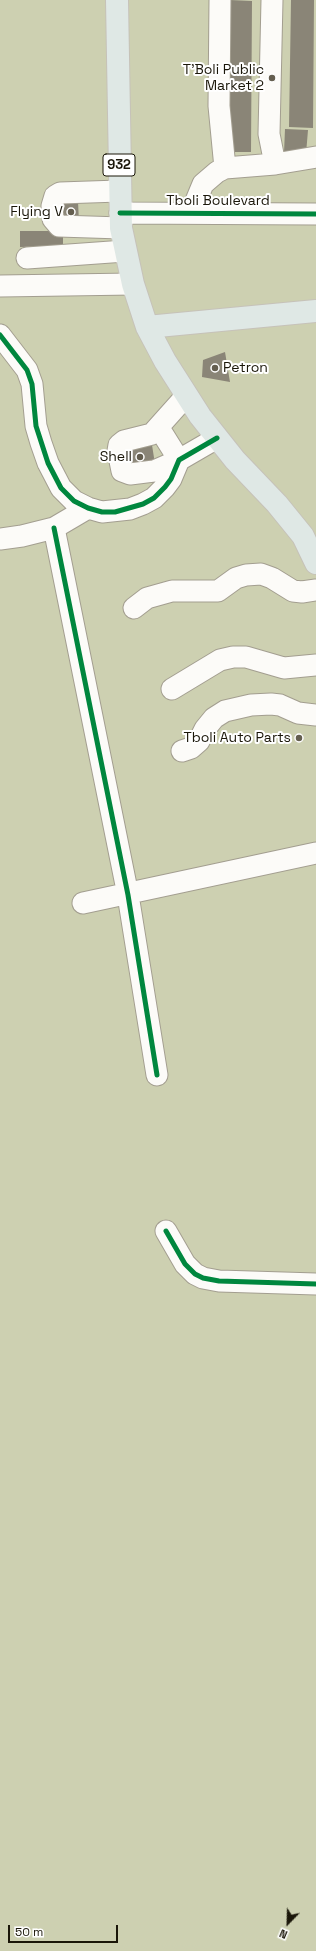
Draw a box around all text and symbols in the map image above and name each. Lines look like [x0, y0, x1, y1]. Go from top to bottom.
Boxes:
place label: T'Boli Public Market 2 [183, 62, 264, 94]
marker: T'Boli Public Market 2 [267, 73, 277, 83]
road number: 932 [103, 154, 135, 176]
street label: Tboli Boulevard [166, 193, 270, 209]
place label: Flying V [10, 204, 63, 220]
marker: Flying V [66, 207, 76, 217]
place label: Petron [223, 360, 268, 376]
marker: Petron [210, 363, 220, 373]
place label: Shell [100, 449, 132, 465]
marker: Shell [135, 452, 145, 462]
place label: Tboli Auto Parts [183, 730, 291, 746]
marker: Tboli Auto Parts [294, 733, 304, 743]
north arrow [268, 1903, 308, 1943]
scale bar [10, 1917, 120, 1943]
text: 50 m [15, 1924, 43, 1940]
text: N [277, 1926, 289, 1942]

